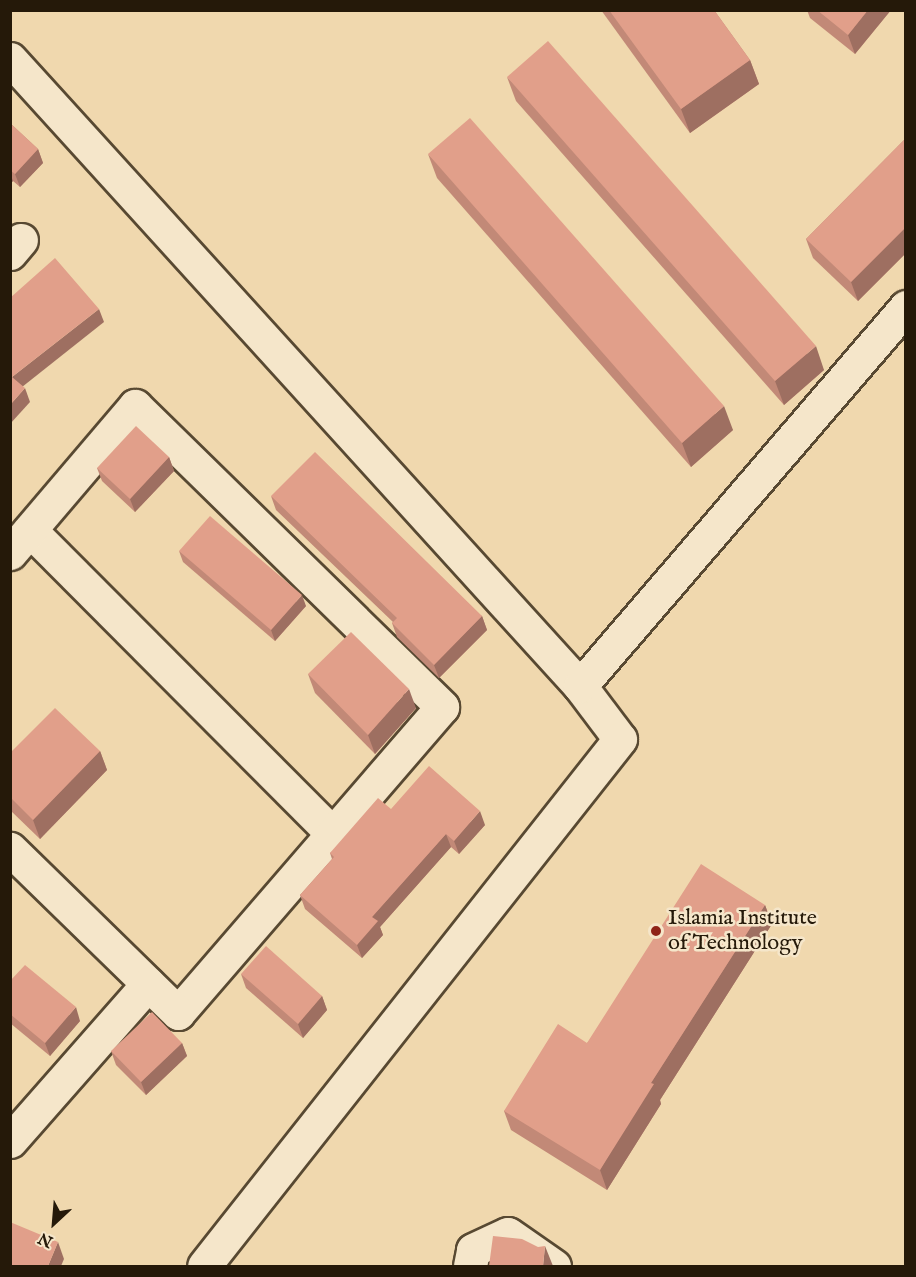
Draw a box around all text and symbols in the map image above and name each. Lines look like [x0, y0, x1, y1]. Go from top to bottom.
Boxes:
place label: Islamia Institute of Technology [668, 905, 817, 956]
marker: Islamia Institute of Technology [649, 924, 663, 938]
north arrow [24, 1193, 84, 1253]
text: N [36, 1227, 57, 1251]

